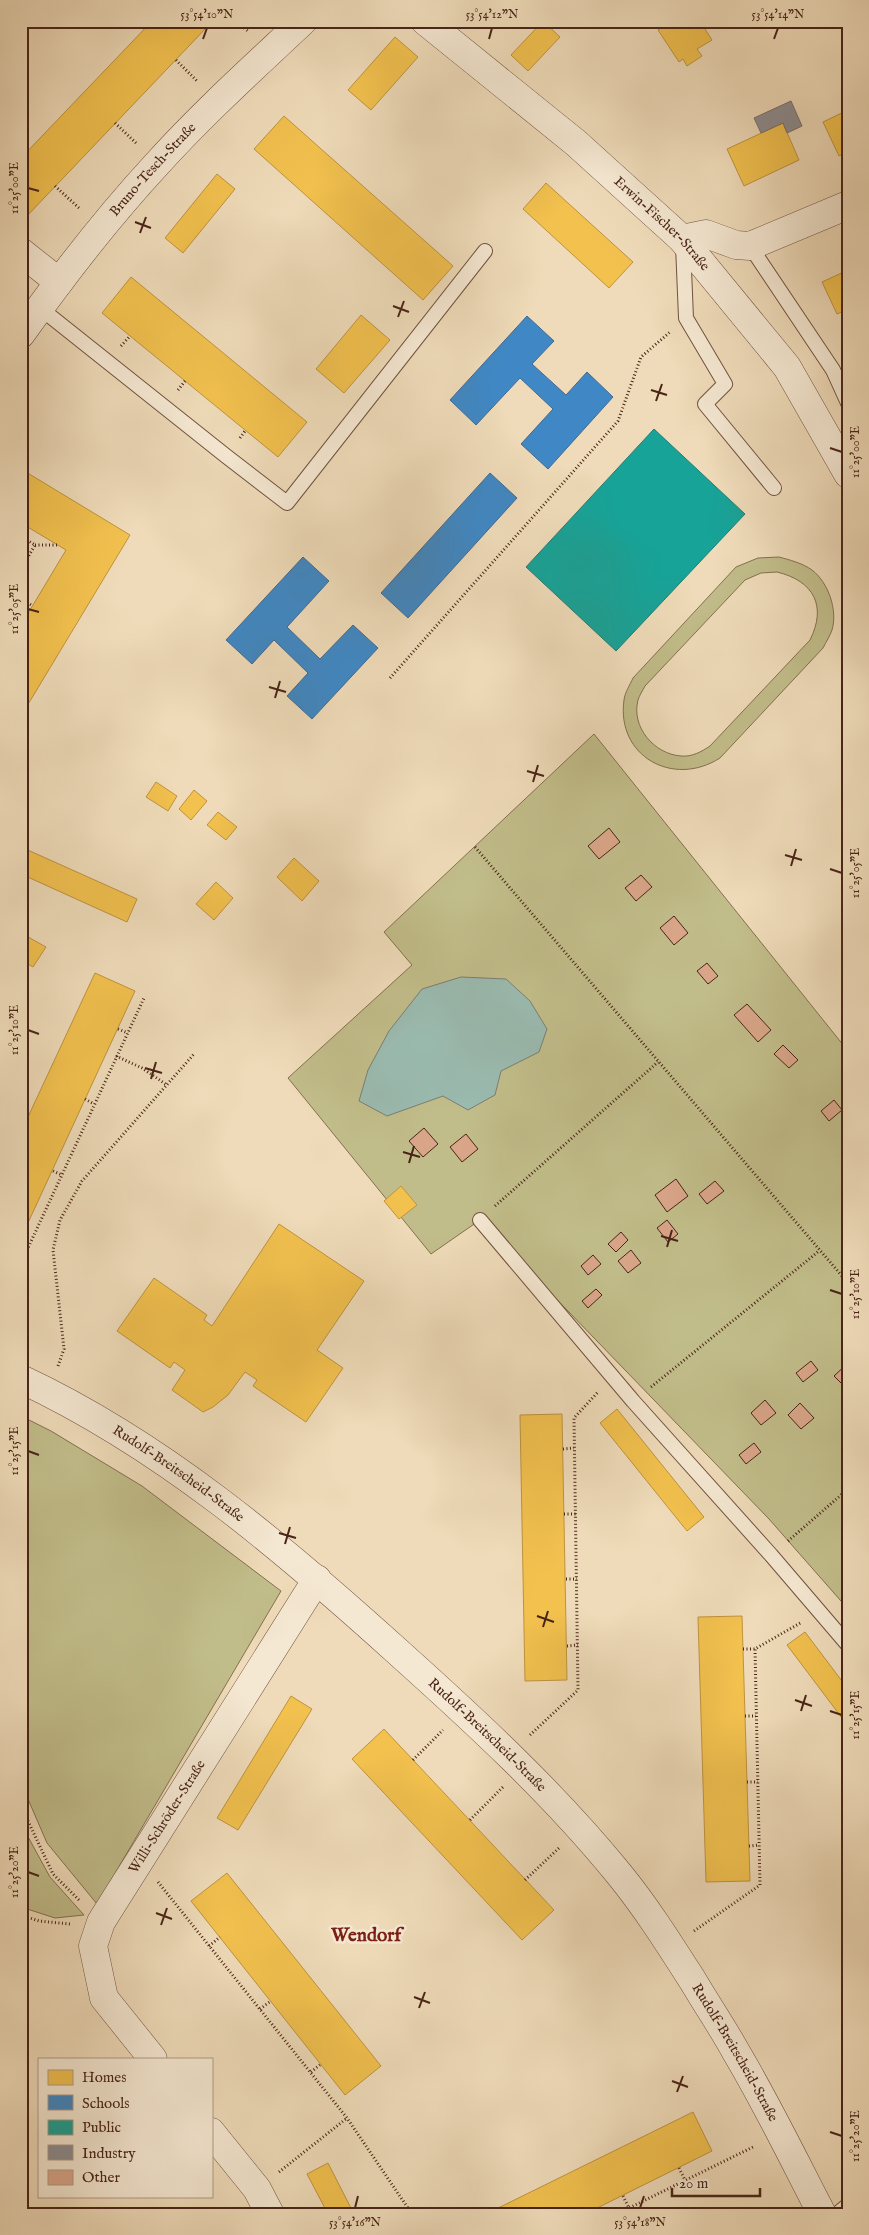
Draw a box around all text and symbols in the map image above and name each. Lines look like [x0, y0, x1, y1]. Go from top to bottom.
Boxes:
text: 53°54'10"N [181, 7, 234, 22]
text: 53°54'12"N [466, 7, 519, 22]
text: 53°54'14"N [752, 7, 805, 22]
street label: Bruno-Tesch-Straße [106, 119, 200, 220]
text: 11°25'00"E [7, 162, 22, 214]
street label: Erwin-Fischer-Straße [610, 173, 714, 275]
text: 11°25'00"E [848, 426, 863, 478]
text: 11°25'05"E [7, 584, 22, 634]
text: 11°25'05"E [848, 848, 863, 898]
text: 11°25'10"E [7, 1005, 22, 1055]
text: 11°25'10"E [848, 1269, 863, 1319]
street label: Rudolf-Breitscheid-Straße [109, 1421, 248, 1526]
text: 11°25'15"E [7, 1426, 22, 1476]
street label: Rudolf-Breitscheid-Straße [424, 1674, 550, 1796]
text: 11°25'15"E [848, 1690, 863, 1740]
street label: Willi-Schröder-Straße [125, 1756, 210, 1877]
text: 11°25'20"E [7, 1846, 22, 1898]
district label: Wendorf [330, 1924, 404, 1948]
street label: Rudolf-Breitscheid-Straße [688, 1980, 782, 2125]
legend [38, 2058, 212, 2198]
text: Homes [82, 2068, 126, 2087]
text: Schools [82, 2094, 130, 2113]
text: 11°25'20"E [848, 2110, 863, 2162]
text: Public [82, 2118, 121, 2137]
text: Industry [82, 2144, 136, 2163]
scale bar [672, 2165, 759, 2197]
text: Other [82, 2168, 120, 2187]
text: 20 m [679, 2174, 709, 2193]
text: 53°54'16"N [329, 2215, 382, 2230]
text: 53°54'18"N [614, 2215, 666, 2230]

